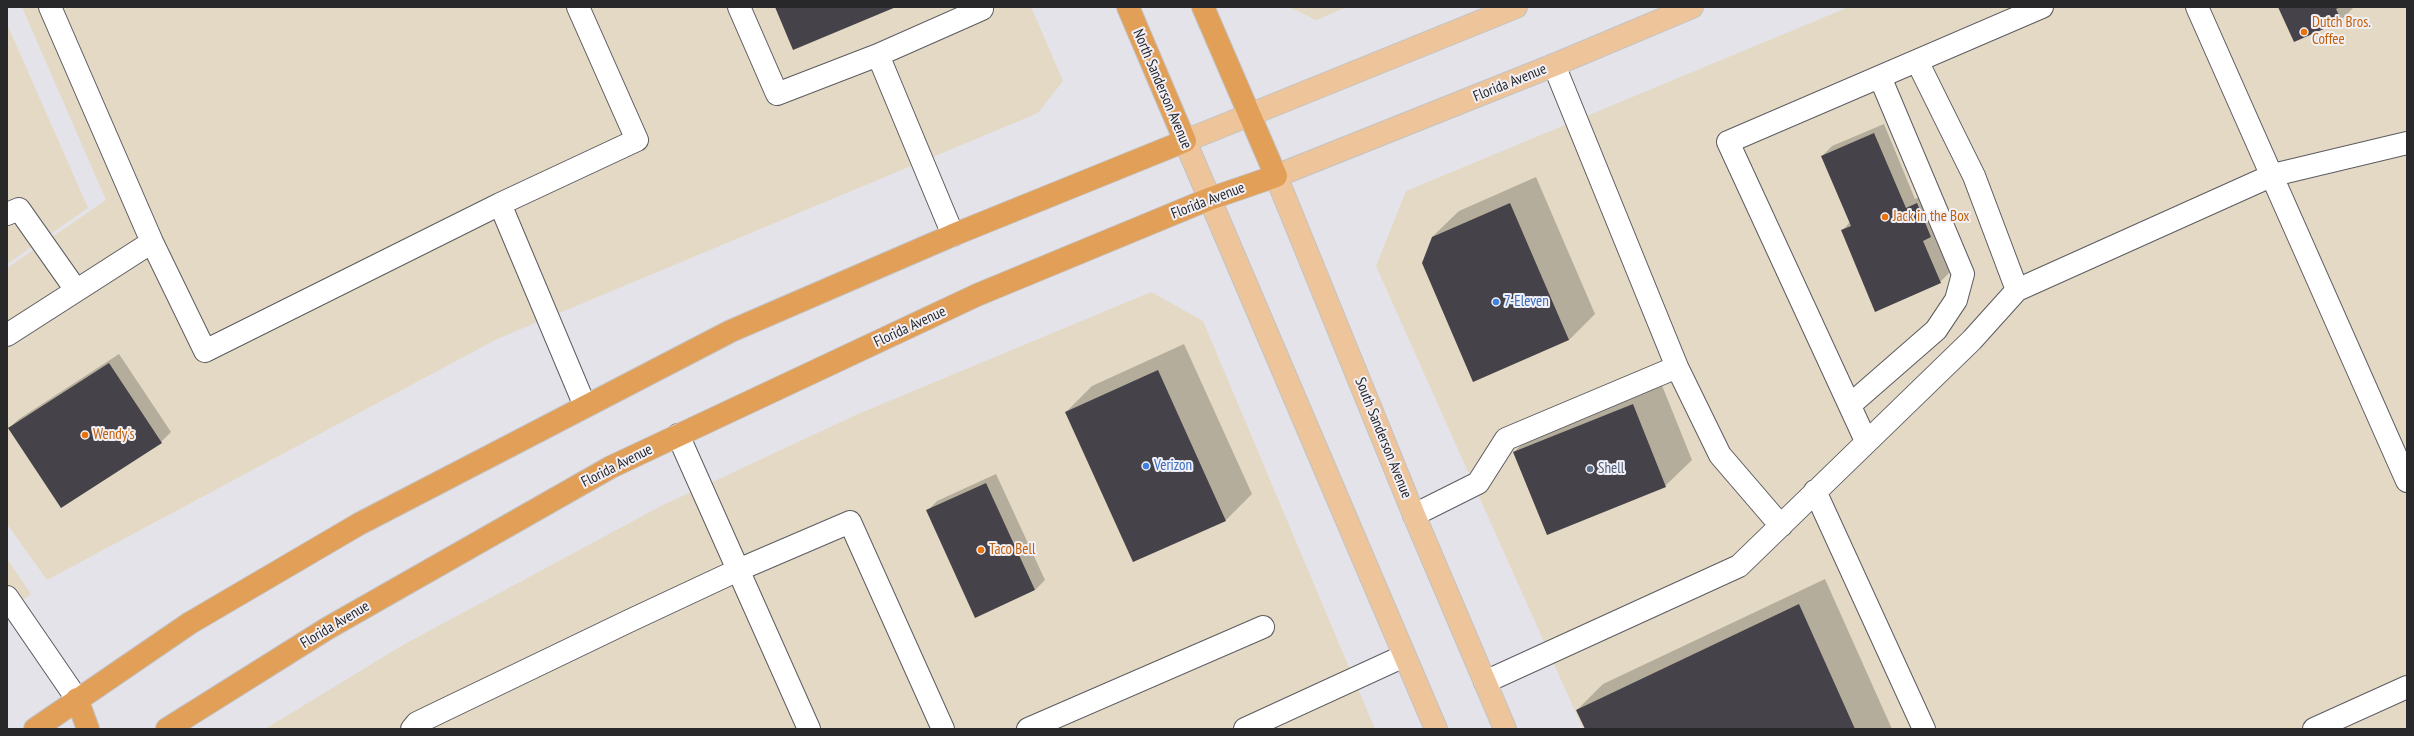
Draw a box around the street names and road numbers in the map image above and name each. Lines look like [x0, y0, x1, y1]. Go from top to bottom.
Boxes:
street label: North Sanderson Avenue [1129, 27, 1195, 151]
street label: Florida Avenue [1471, 60, 1549, 106]
street label: Florida Avenue [1169, 179, 1247, 223]
street label: Florida Avenue [871, 303, 949, 351]
street label: South Sanderson Avenue [1351, 375, 1415, 501]
street label: Florida Avenue [579, 440, 655, 492]
street label: Florida Avenue [297, 597, 373, 653]

